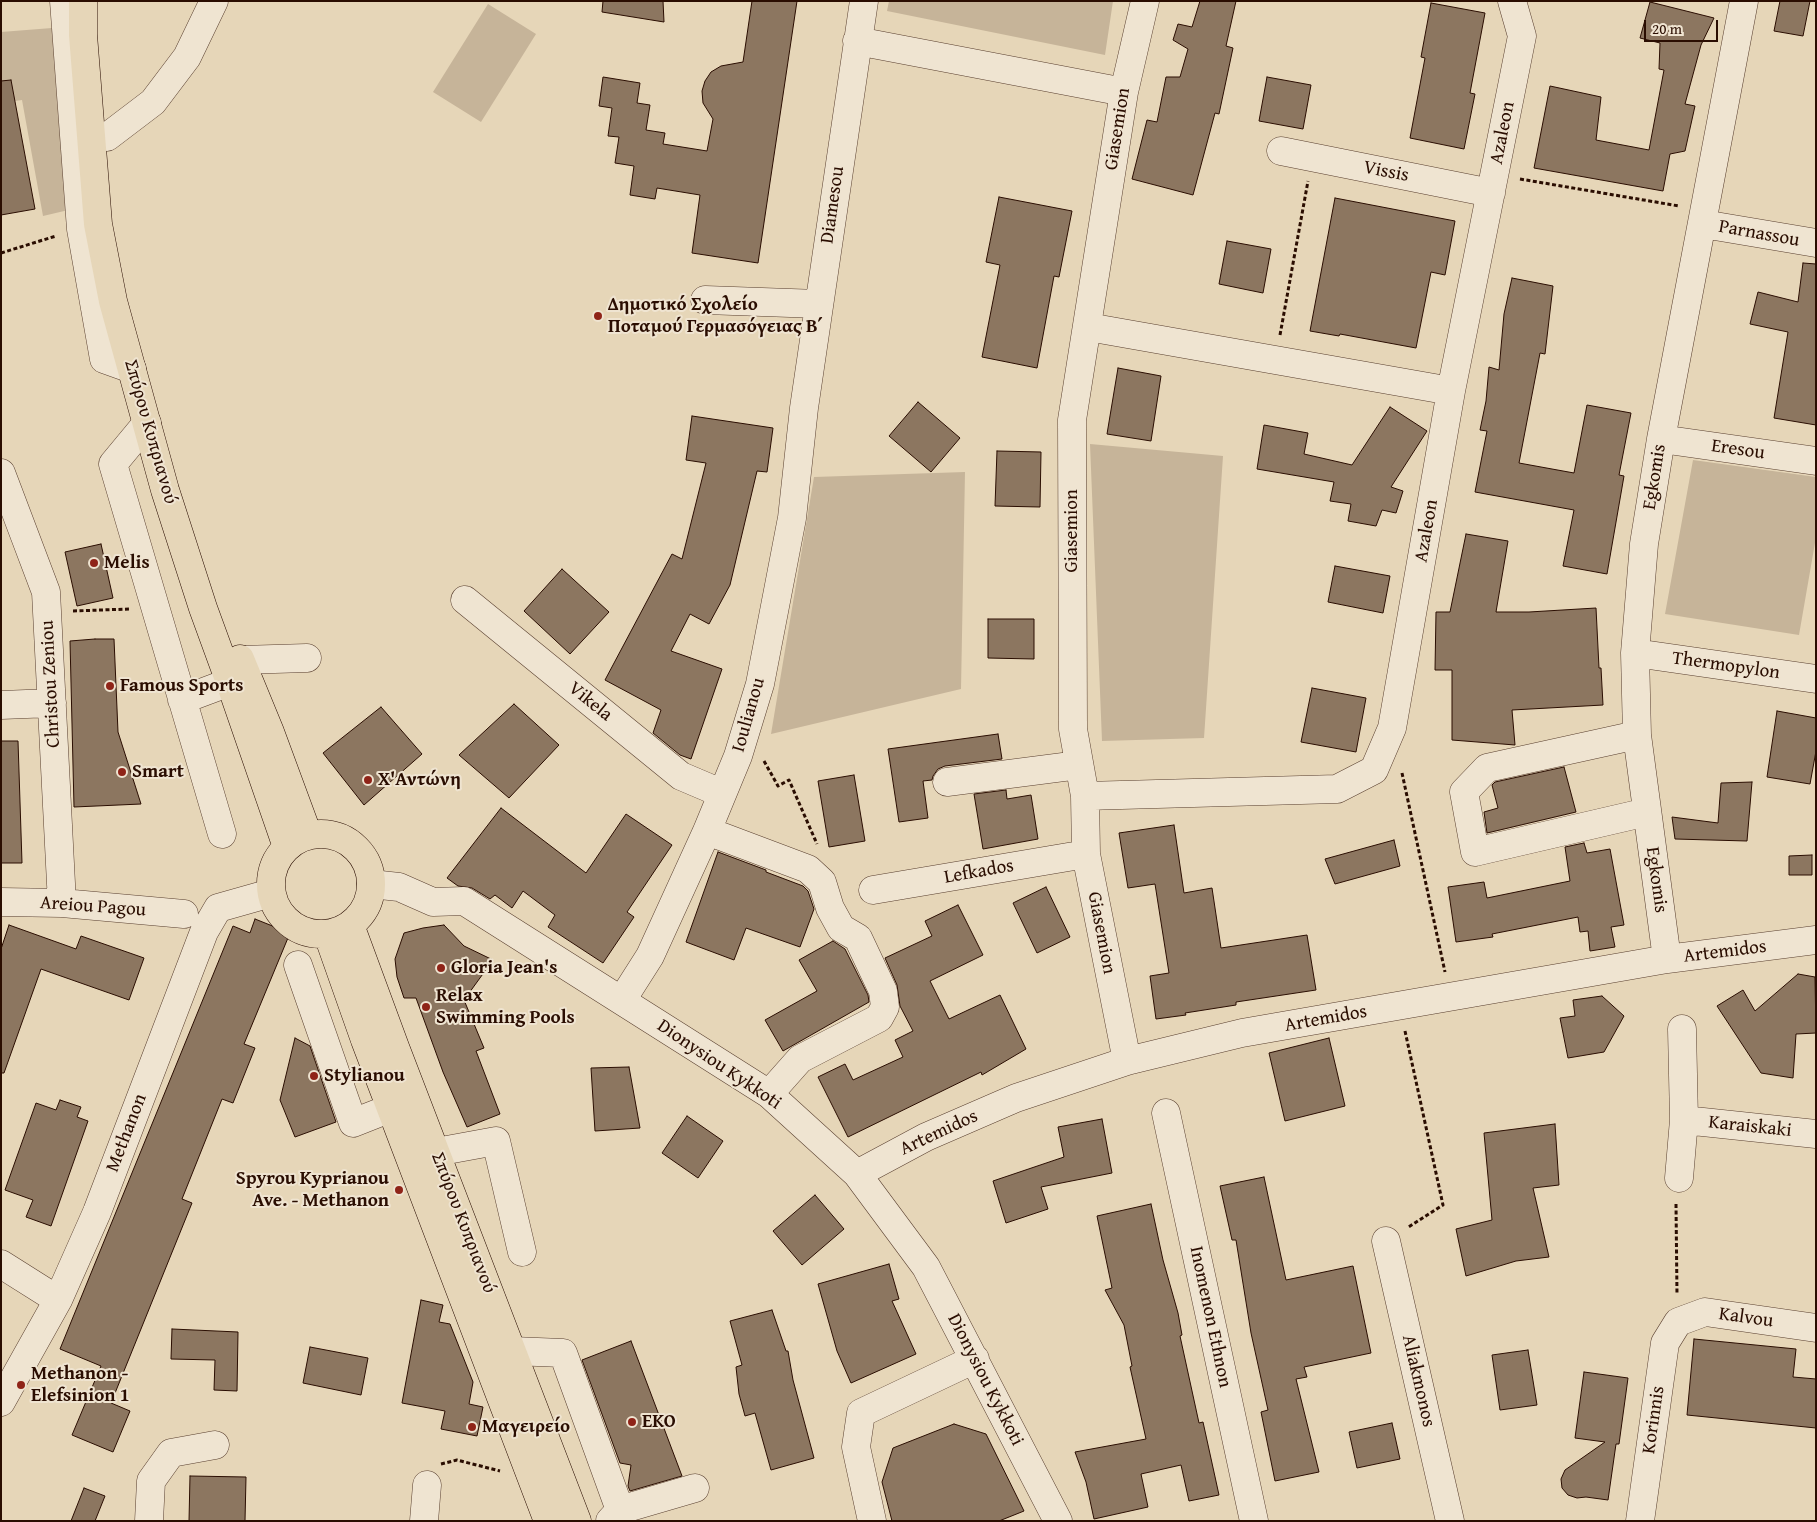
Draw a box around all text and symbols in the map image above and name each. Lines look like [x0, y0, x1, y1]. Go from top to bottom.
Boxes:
scale bar [1647, 10, 1721, 42]
text: 20 m [1652, 18, 1682, 39]
street label: Giasemion [1100, 86, 1136, 172]
street label: Azaleon [1486, 100, 1520, 166]
street label: Vissis [1361, 156, 1411, 188]
street label: Diamesou [816, 165, 850, 245]
street label: Parnassou [1717, 216, 1801, 252]
place label: Δημοτικό Σχολείο Ποταμού Γερμασόγειας Β΄ [608, 294, 818, 338]
marker: Δημοτικό Σχολείο Ποταμού Γερμασόγειας Β΄ [592, 310, 604, 322]
street label: Σπύρου Κυπριανού [119, 357, 181, 507]
street label: Eresou [1710, 435, 1766, 465]
street label: Egkomis [1639, 442, 1671, 512]
street label: Giasemion [1061, 489, 1083, 573]
street label: Azaleon [1410, 498, 1444, 564]
place label: Melis [104, 552, 150, 574]
marker: Melis [88, 557, 100, 569]
street label: Christou Zeniou [36, 620, 66, 748]
street label: Thermopylon [1671, 647, 1781, 685]
place label: Famous Sports [120, 675, 243, 697]
street label: Ioulianou [728, 675, 770, 755]
street label: Vikela [563, 677, 617, 727]
marker: Famous Sports [104, 680, 116, 692]
place label: Smart [132, 761, 184, 783]
marker: Smart [116, 766, 128, 778]
place label: Χ'Αντώνη [378, 769, 461, 791]
marker: Χ'Αντώνη [362, 774, 374, 786]
street label: Egkomis [1640, 846, 1672, 914]
street label: Lefkados [942, 855, 1016, 889]
street label: Giasemion [1082, 890, 1120, 976]
street label: Areiou Pagou [39, 892, 147, 922]
street label: Artemidos [1682, 936, 1768, 968]
place label: Gloria Jean's [451, 957, 557, 979]
marker: Gloria Jean's [435, 962, 447, 974]
place label: Relax Swimming Pools [436, 985, 575, 1029]
marker: Relax Swimming Pools [420, 1001, 432, 1013]
street label: Artemidos [1283, 1001, 1369, 1037]
street label: Dionysiou Kykkoti [652, 1015, 786, 1115]
place label: Stylianou [324, 1065, 405, 1087]
marker: Stylianou [308, 1070, 320, 1082]
street label: Methanon [102, 1091, 152, 1175]
street label: Artemidos [896, 1105, 982, 1161]
street label: Karaiskaki [1707, 1111, 1793, 1143]
street label: Σπύρου Κυπριανού [426, 1149, 500, 1297]
place label: Spyrou Kyprianou Ave. - Methanon [236, 1168, 389, 1212]
marker: Spyrou Kyprianou Ave. - Methanon [393, 1184, 405, 1196]
street label: Inomenon Ethnon [1184, 1244, 1236, 1390]
street label: Kalvou [1717, 1303, 1775, 1333]
street label: Dionysiou Kykkoti [942, 1310, 1028, 1450]
street label: Aliakmonos [1396, 1333, 1440, 1429]
place label: Methanon - Elefsinion 1 [31, 1363, 130, 1407]
marker: Methanon - Elefsinion 1 [15, 1379, 27, 1391]
street label: Korinnis [1638, 1385, 1670, 1455]
place label: EKO [642, 1411, 676, 1433]
place label: Μαγειρείο [482, 1416, 570, 1438]
marker: EKO [626, 1416, 638, 1428]
marker: Μαγειρείο [466, 1421, 478, 1433]

